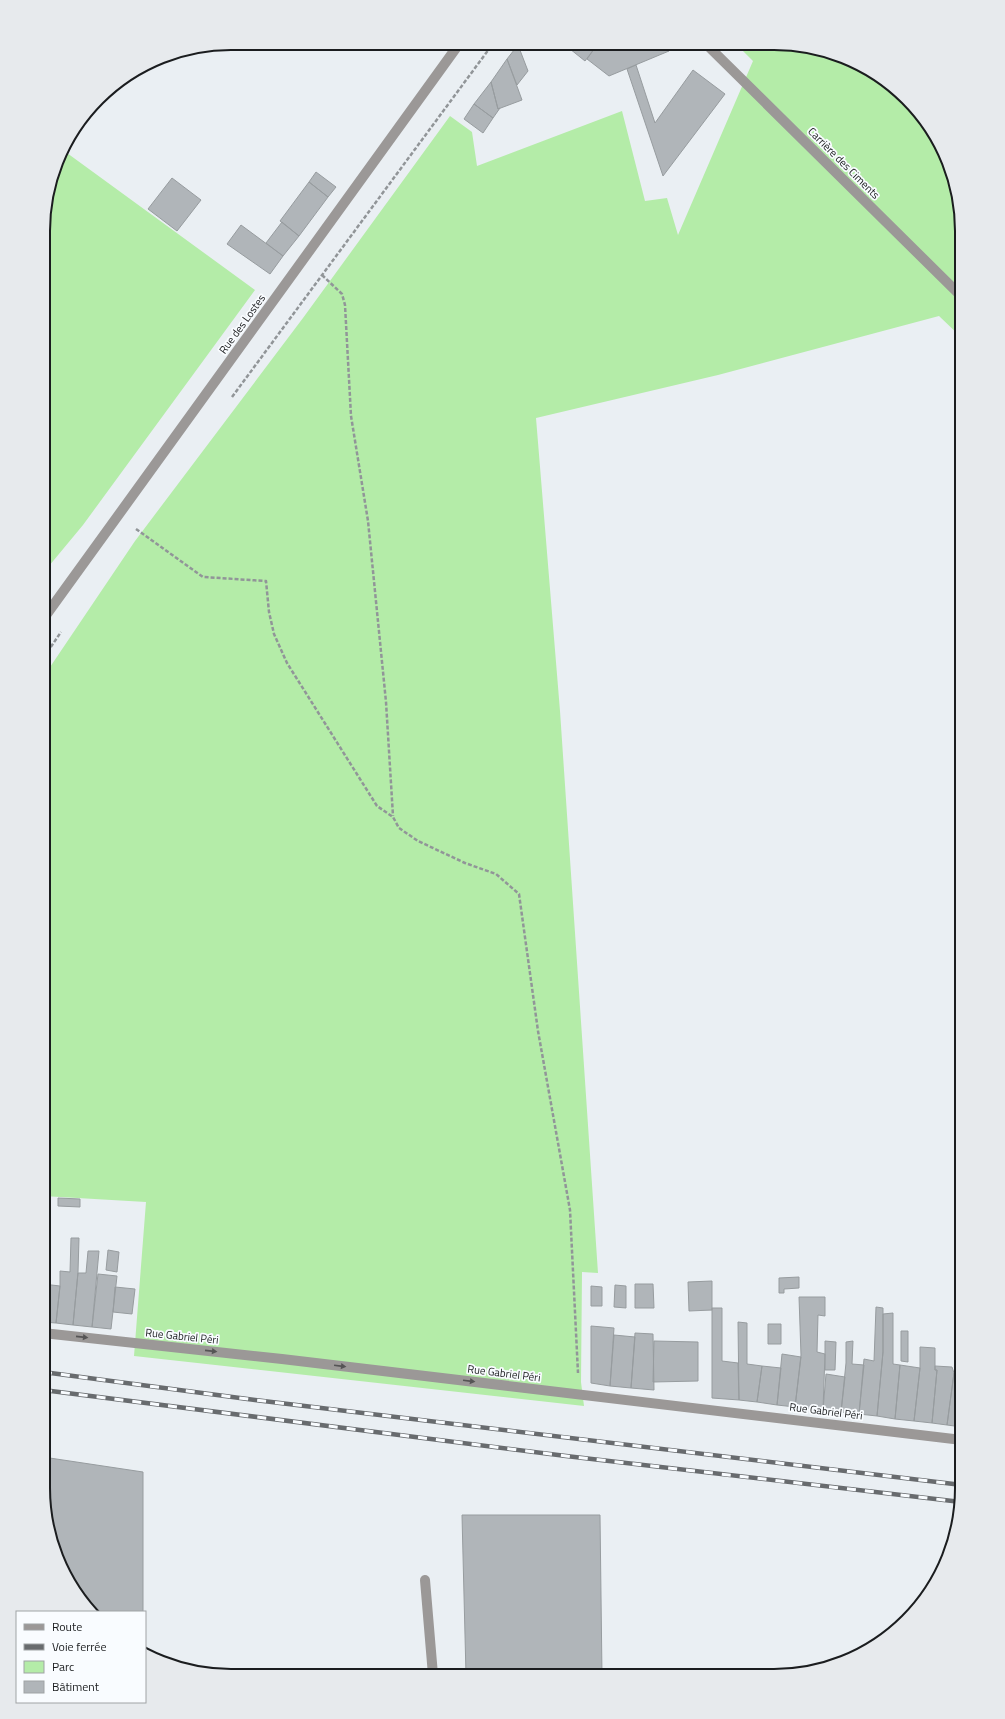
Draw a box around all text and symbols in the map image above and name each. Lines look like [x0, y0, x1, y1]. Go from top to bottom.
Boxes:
street label: Carrière des Ciments [805, 124, 883, 202]
street label: Rue des Lostes [215, 291, 269, 357]
street label: Rue Gabriel Péri [145, 1324, 219, 1348]
one-way arrow [76, 1334, 88, 1340]
one-way arrow [205, 1348, 217, 1355]
street label: Rue Gabriel Péri [466, 1361, 542, 1385]
one-way arrow [334, 1363, 346, 1369]
one-way arrow [463, 1378, 476, 1384]
street label: Rue Gabriel Péri [788, 1399, 864, 1423]
legend [16, 1611, 146, 1703]
text: Route [52, 1617, 82, 1636]
text: Voie ferrée [52, 1637, 107, 1656]
text: Parc [52, 1657, 74, 1676]
text: Bâtiment [52, 1677, 100, 1696]

